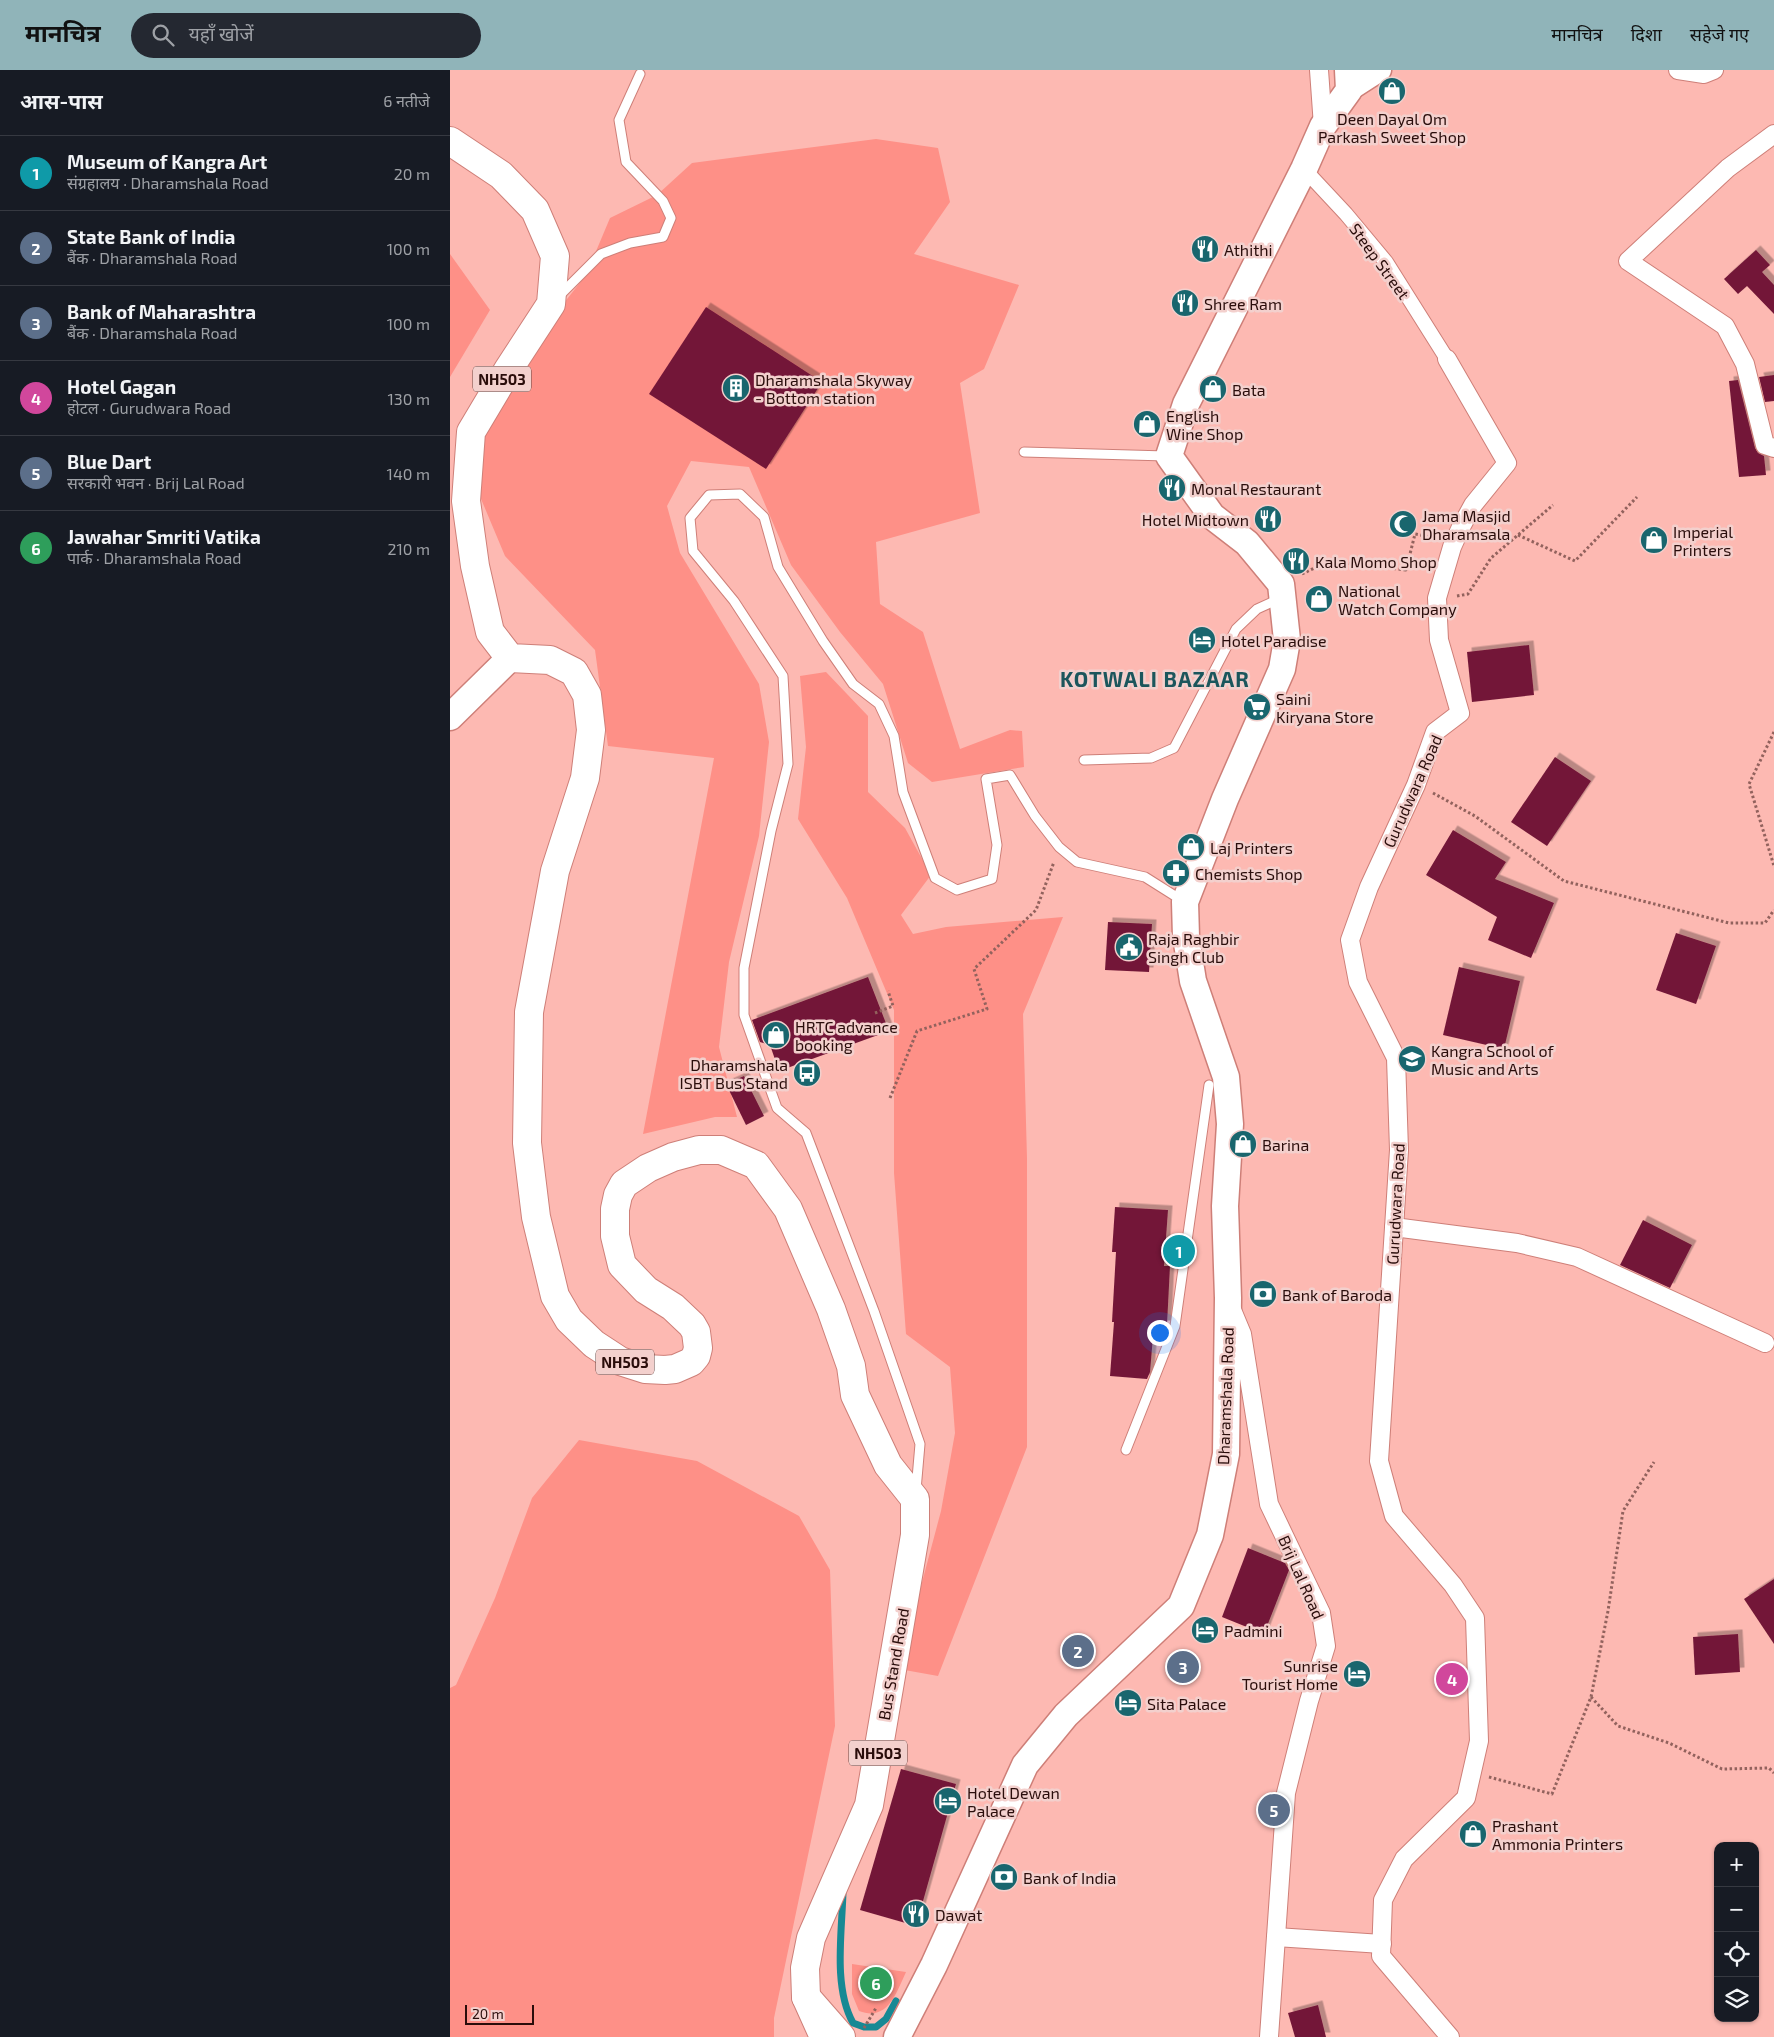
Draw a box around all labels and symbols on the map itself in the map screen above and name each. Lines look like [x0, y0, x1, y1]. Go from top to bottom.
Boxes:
shop icon: Deen Dayal Om Parkash Sweet Shop [1377, 76, 1407, 106]
place label: Deen Dayal Om Parkash Sweet Shop [1318, 109, 1466, 146]
street label: Steep Street [1346, 219, 1414, 303]
restaurant icon: Athithi [1190, 234, 1220, 264]
place label: Athithi [1224, 240, 1273, 259]
restaurant icon: Shree Ram [1170, 288, 1200, 318]
place label: Shree Ram [1204, 294, 1282, 313]
road number: NH503 [473, 366, 531, 392]
place label: Dharamshala Skyway - Bottom station [755, 370, 913, 407]
building icon: Dharamshala Skyway - Bottom station [721, 373, 751, 403]
shop icon: Bata [1198, 374, 1228, 404]
place label: Bata [1232, 380, 1266, 399]
place label: English Wine Shop [1166, 406, 1243, 443]
shop icon: English Wine Shop [1132, 409, 1162, 439]
restaurant icon: Monal Restaurant [1157, 473, 1187, 503]
place label: Monal Restaurant [1191, 479, 1321, 498]
restaurant icon: Hotel Midtown [1253, 504, 1283, 534]
place label: Jama Masjid Dharamsala [1422, 506, 1511, 543]
mosque icon: Jama Masjid Dharamsala [1388, 509, 1418, 539]
place label: Hotel Midtown [1142, 510, 1249, 529]
place label: Imperial Printers [1673, 522, 1733, 559]
shop icon: Imperial Printers [1639, 525, 1669, 555]
restaurant icon: Kala Momo Shop [1281, 546, 1311, 576]
place label: Kala Momo Shop [1315, 552, 1437, 571]
place label: National Watch Company [1338, 581, 1457, 618]
shop icon: National Watch Company [1304, 584, 1334, 614]
hotel icon: Hotel Paradise [1187, 625, 1217, 655]
place label: Hotel Paradise [1221, 631, 1327, 650]
district label: KOTWALI BAZAAR [1060, 666, 1250, 691]
place label: Saini Kiryana Store [1276, 689, 1374, 726]
supermarket icon: Saini Kiryana Store [1242, 692, 1272, 722]
street label: Gurudwara Road [1379, 732, 1445, 850]
shop icon: Laj Printers [1176, 832, 1206, 862]
place label: Laj Printers [1210, 838, 1293, 858]
pharmacy icon: Chemists Shop [1161, 858, 1191, 888]
place label: Chemists Shop [1195, 864, 1303, 883]
place label: Raja Raghbir Singh Club [1148, 929, 1240, 966]
public building icon: Raja Raghbir Singh Club [1114, 932, 1144, 962]
place label: HRTC advance booking [795, 1017, 898, 1054]
shop icon: HRTC advance booking [761, 1020, 791, 1050]
place label: Kangra School of Music and Arts [1431, 1041, 1554, 1078]
school or university icon: Kangra School of Music and Arts [1397, 1044, 1427, 1074]
place label: Dharamshala ISBT Bus Stand [680, 1055, 788, 1092]
bus stop icon: Dharamshala ISBT Bus Stand [792, 1058, 822, 1088]
shop icon: Barina [1228, 1129, 1258, 1159]
place label: Barina [1262, 1135, 1309, 1154]
street label: Gurudwara Road [1382, 1143, 1408, 1265]
pin: 1 [1163, 1232, 1195, 1270]
bank icon: Bank of Baroda [1248, 1279, 1278, 1309]
place label: Bank of Baroda [1282, 1285, 1392, 1304]
your location [1147, 1320, 1173, 1346]
street label: Dharamshala Road [1213, 1327, 1237, 1465]
road number: NH503 [596, 1350, 654, 1374]
street label: Brij Lal Road [1274, 1532, 1329, 1622]
street label: Bus Stand Road [874, 1607, 912, 1721]
hotel icon: Padmini [1190, 1615, 1220, 1645]
place label: Padmini [1224, 1621, 1283, 1640]
pin: 2 [1062, 1632, 1094, 1670]
pin: 3 [1167, 1648, 1199, 1686]
place label: Sunrise Tourist Home [1242, 1656, 1338, 1693]
hotel icon: Sunrise Tourist Home [1342, 1659, 1372, 1689]
pin: 4 [1436, 1660, 1468, 1698]
hotel icon: Sita Palace [1113, 1688, 1143, 1718]
place label: Sita Palace [1147, 1694, 1226, 1713]
road number: NH503 [849, 1740, 907, 1766]
place label: Hotel Dewan Palace [967, 1783, 1060, 1820]
hotel icon: Hotel Dewan Palace [933, 1786, 963, 1816]
pin: 5 [1258, 1791, 1290, 1829]
place label: Prashant Ammonia Printers [1492, 1816, 1623, 1853]
shop icon: Prashant Ammonia Printers [1458, 1819, 1488, 1849]
bank icon: Bank of India [989, 1862, 1019, 1892]
place label: Bank of India [1023, 1868, 1116, 1887]
restaurant icon: Dawat [901, 1899, 931, 1929]
place label: Dawat [935, 1905, 982, 1924]
pin: 6 [860, 1964, 892, 2002]
scale bar [465, 2002, 534, 2025]

